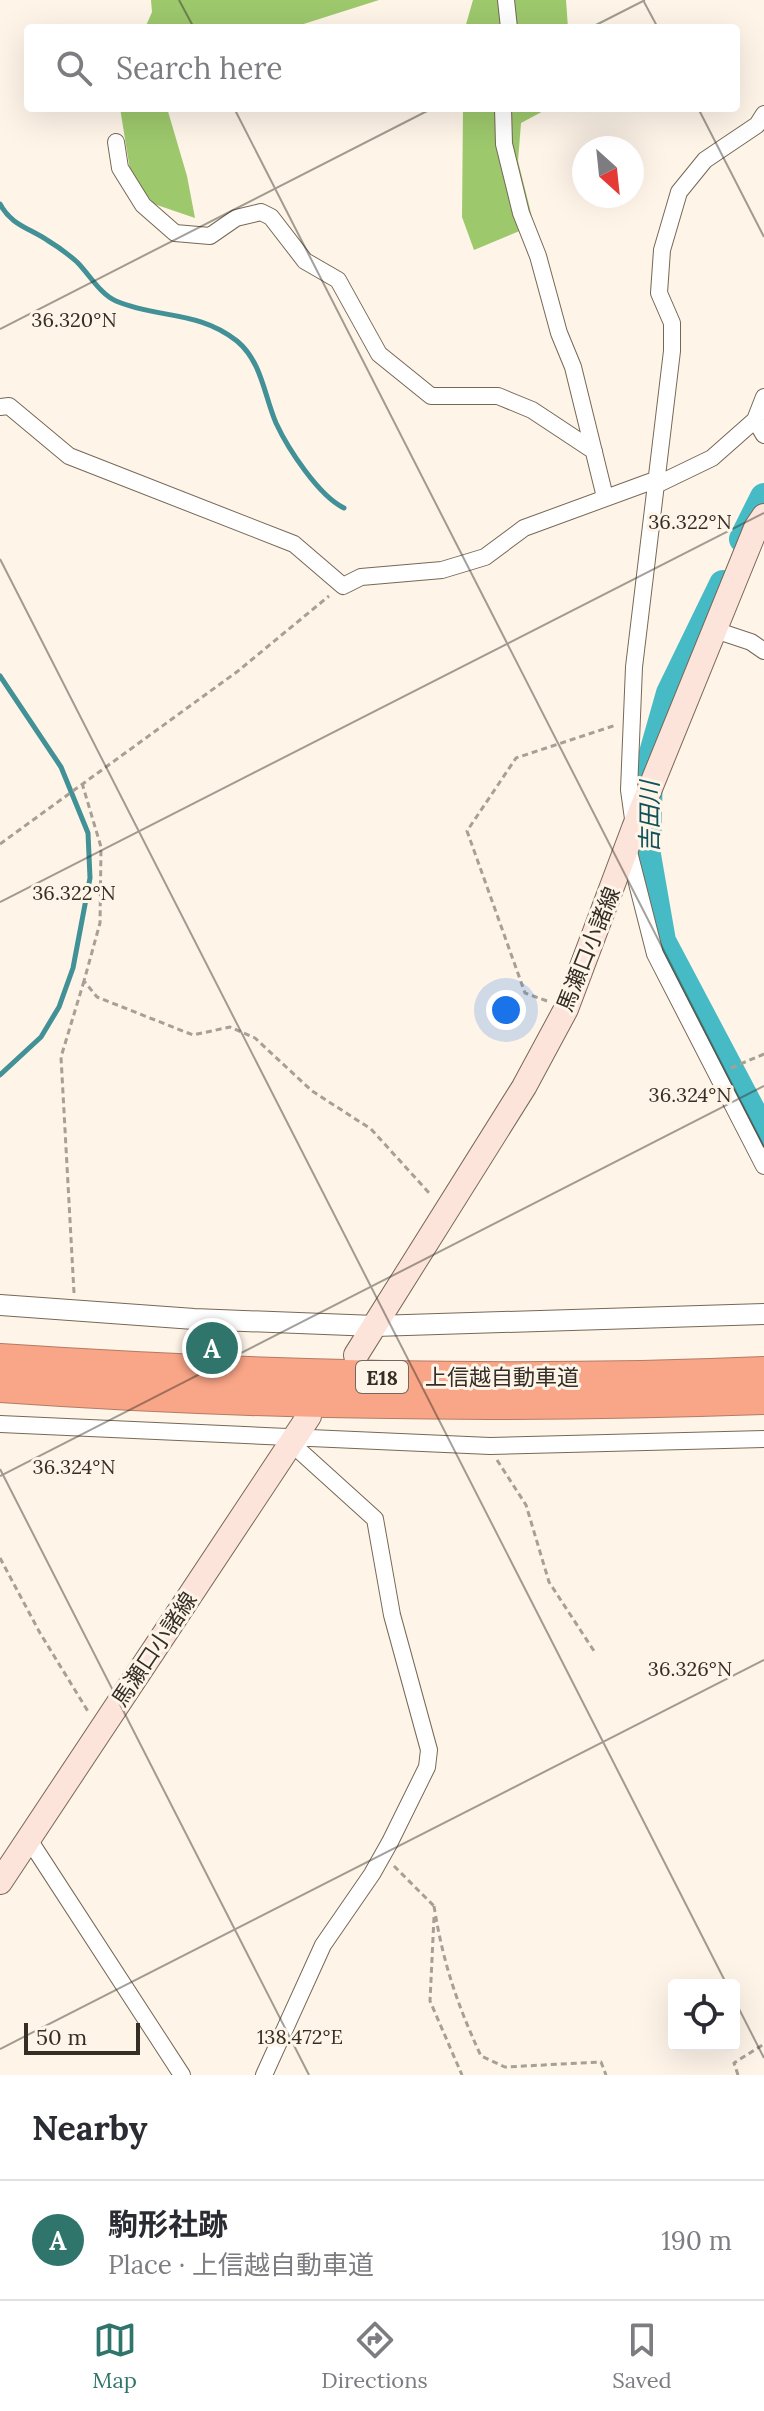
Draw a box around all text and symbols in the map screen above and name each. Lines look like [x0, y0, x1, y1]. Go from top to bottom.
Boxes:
search box [24, 24, 740, 112]
icon: search [52, 46, 96, 90]
text: Search here [116, 49, 283, 87]
north arrow [572, 136, 644, 208]
text: 36.320°N [31, 307, 117, 332]
text: 36.322°N [648, 509, 732, 534]
water label: 吉田川 [634, 778, 665, 853]
text: 36.322°N [32, 880, 116, 905]
street label: 馬瀬口小諸線 [550, 883, 626, 1015]
your location [486, 990, 526, 1030]
text: 36.324°N [649, 1082, 731, 1107]
pin: A [186, 1318, 238, 1378]
road number: E18 [356, 1361, 408, 1393]
street label: 上信越自動車道 [425, 1363, 579, 1391]
text: 36.324°N [33, 1454, 115, 1479]
street label: 馬瀬口小諸線 [105, 1586, 203, 1712]
text: 36.326°N [648, 1656, 732, 1681]
map controls [668, 1979, 740, 2051]
button: locate [668, 1979, 740, 2051]
scale bar [24, 2019, 140, 2055]
text: 50 m [36, 2023, 87, 2051]
text: 138.472°E [257, 2024, 343, 2049]
text: Nearby [32, 2106, 148, 2149]
text: 駒形社跡 [108, 2205, 228, 2243]
text: A [49, 2224, 67, 2257]
text: 190 m [661, 2224, 732, 2257]
text: Place · 上信越自動車道 [108, 2248, 374, 2281]
tab: Map [92, 2318, 137, 2394]
tab: Directions [321, 2318, 428, 2394]
tab: Saved [612, 2318, 672, 2394]

